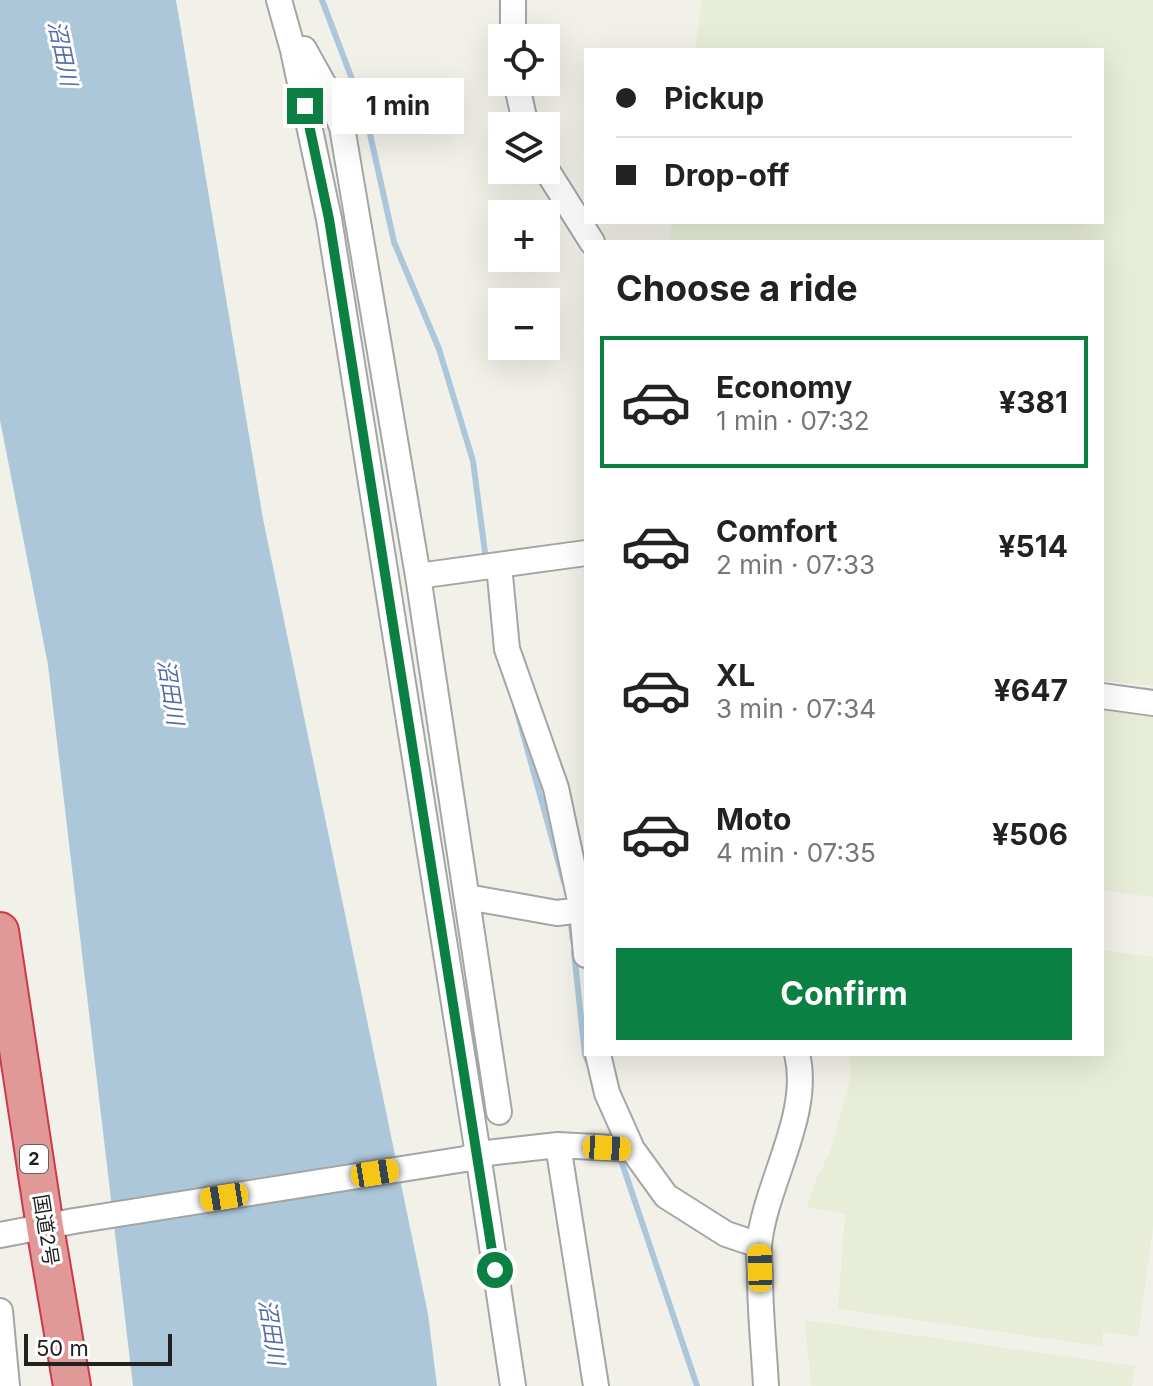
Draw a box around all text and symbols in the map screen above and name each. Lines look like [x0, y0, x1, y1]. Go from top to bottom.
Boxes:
water label: 沼田川 [43, 18, 83, 90]
map controls [488, 24, 560, 360]
button: locate [488, 24, 560, 96]
callout: 1 min [333, 78, 465, 134]
text: Pickup [664, 80, 764, 116]
route end [287, 88, 323, 124]
text: 1 min [366, 90, 430, 121]
button: layers [488, 112, 560, 184]
text: Drop-off [664, 157, 790, 193]
button: + [488, 200, 560, 272]
text: Choose a ride [616, 266, 858, 310]
button: − [488, 288, 560, 360]
icon: car [620, 366, 692, 438]
text: Economy [716, 369, 852, 405]
text: ¥381 [999, 384, 1068, 420]
text: 1 min · 07:32 [716, 405, 870, 436]
icon: car [620, 510, 692, 582]
text: Comfort [716, 513, 837, 549]
text: ¥514 [998, 528, 1068, 564]
text: 2 min · 07:33 [716, 549, 875, 580]
icon: car [620, 654, 692, 726]
water label: 沼田川 [153, 657, 189, 729]
text: XL [716, 657, 755, 693]
text: ¥647 [994, 672, 1068, 708]
text: 3 min · 07:34 [716, 693, 876, 724]
icon: car [620, 798, 692, 870]
text: Moto [716, 801, 791, 837]
text: ¥506 [992, 816, 1068, 852]
text: 4 min · 07:35 [716, 837, 876, 868]
button: Confirm [616, 948, 1072, 1040]
car [582, 1135, 632, 1161]
road number: 2 [20, 1145, 48, 1173]
car [349, 1157, 401, 1189]
car [198, 1181, 250, 1213]
street label: 国道2号 [29, 1192, 63, 1268]
car [748, 1244, 772, 1292]
route start [477, 1252, 513, 1288]
water label: 沼田川 [254, 1297, 290, 1369]
scale bar [24, 1330, 172, 1366]
text: 50 m [36, 1335, 89, 1361]

